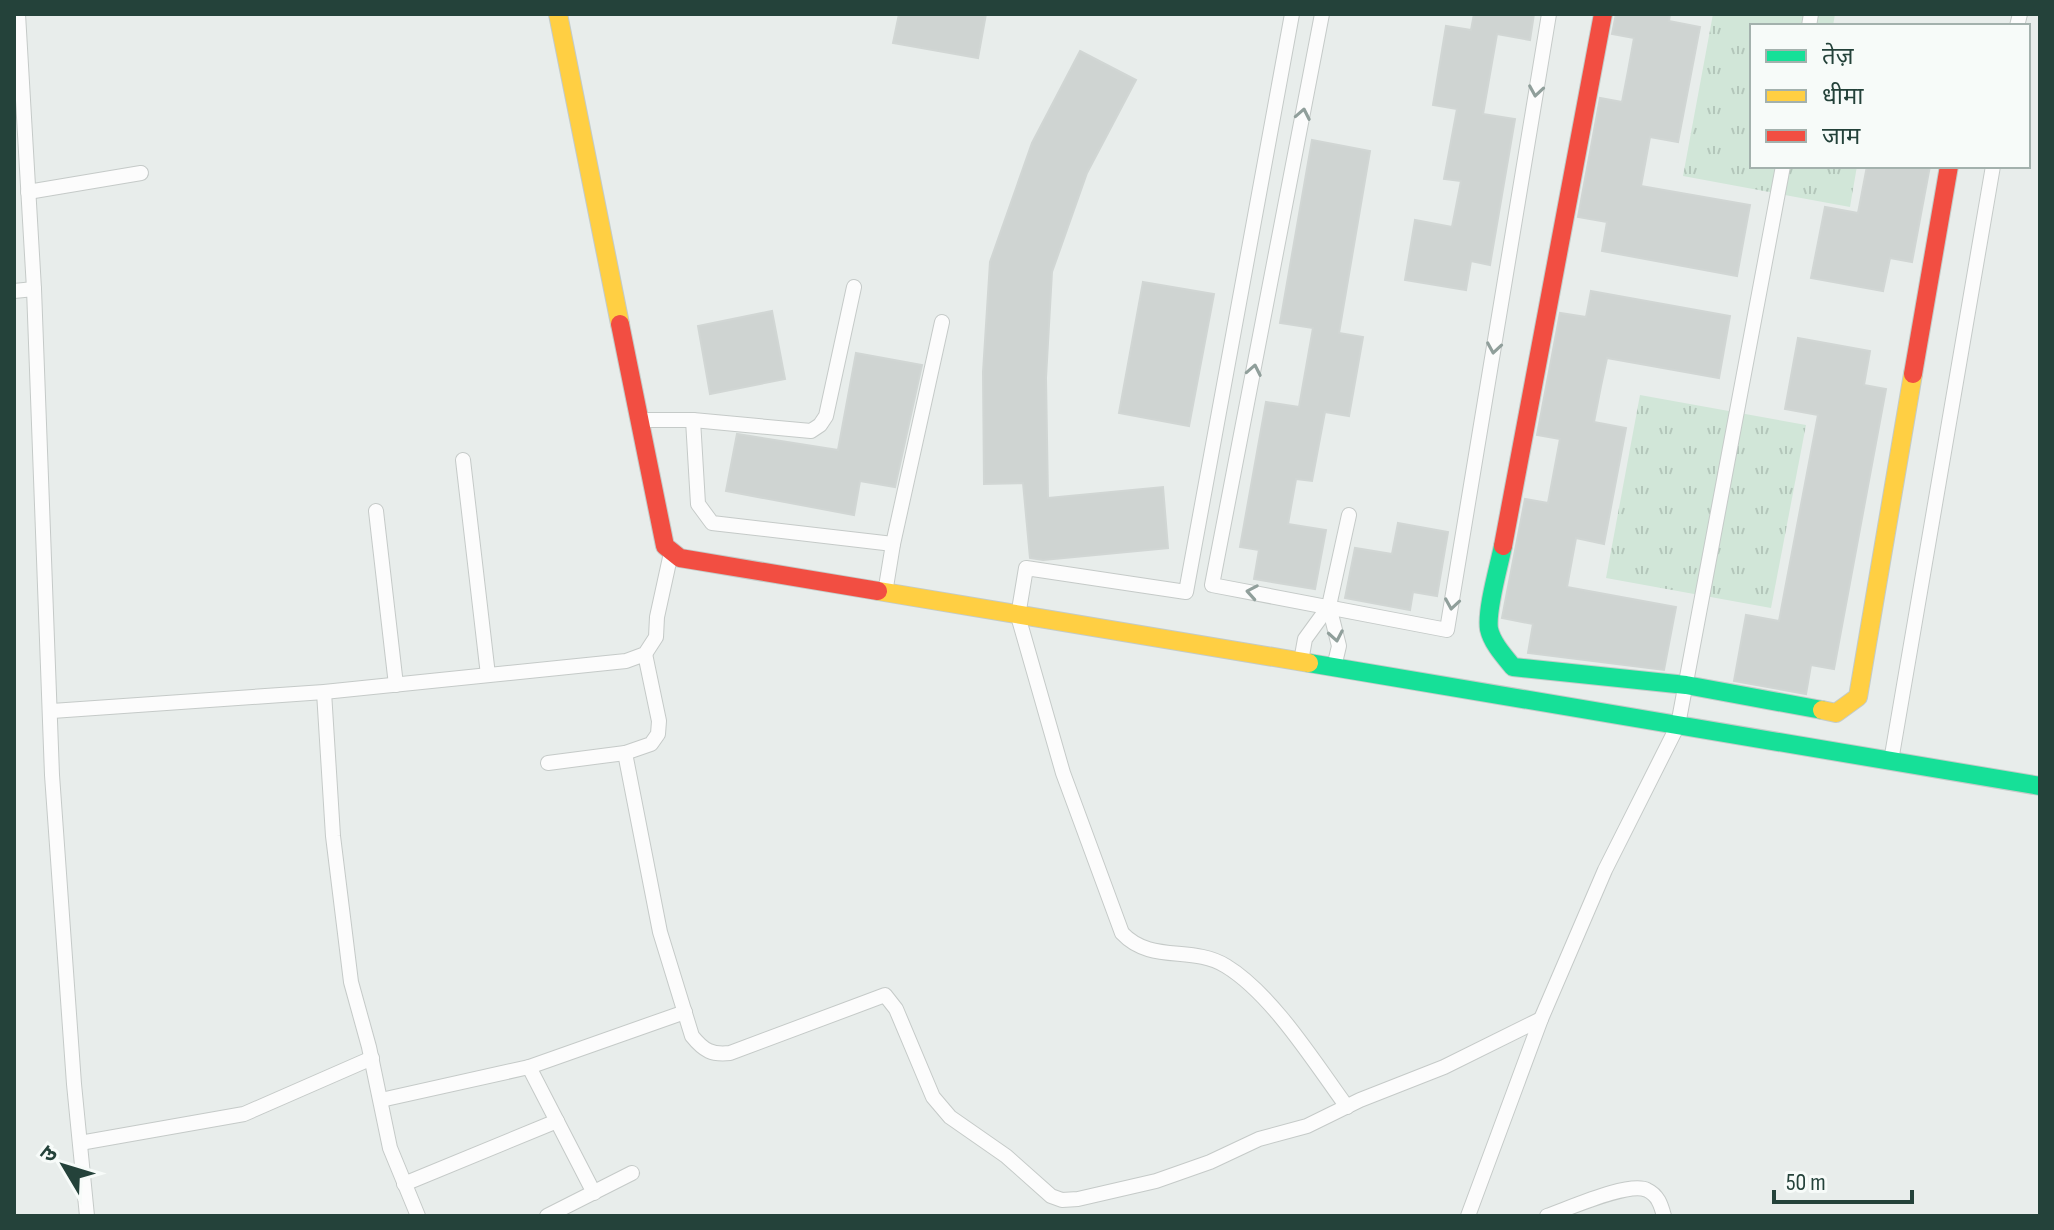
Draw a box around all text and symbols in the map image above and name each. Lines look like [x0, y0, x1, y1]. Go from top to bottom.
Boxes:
legend [1750, 24, 2030, 168]
text: तेज़ [1822, 42, 1855, 71]
text: धीमा [1822, 82, 1864, 111]
one-way arrow [1528, 84, 1545, 98]
one-way arrow [1293, 108, 1310, 121]
text: जाम [1822, 122, 1861, 151]
one-way arrow [1486, 341, 1503, 354]
one-way arrow [1244, 363, 1261, 377]
one-way arrow [1245, 585, 1259, 602]
one-way arrow [1444, 597, 1461, 611]
one-way arrow [1326, 630, 1343, 643]
north arrow [24, 1126, 104, 1206]
text: उ [35, 1140, 65, 1168]
scale bar [1774, 1154, 1912, 1204]
text: 50 m [1786, 1168, 1826, 1197]

